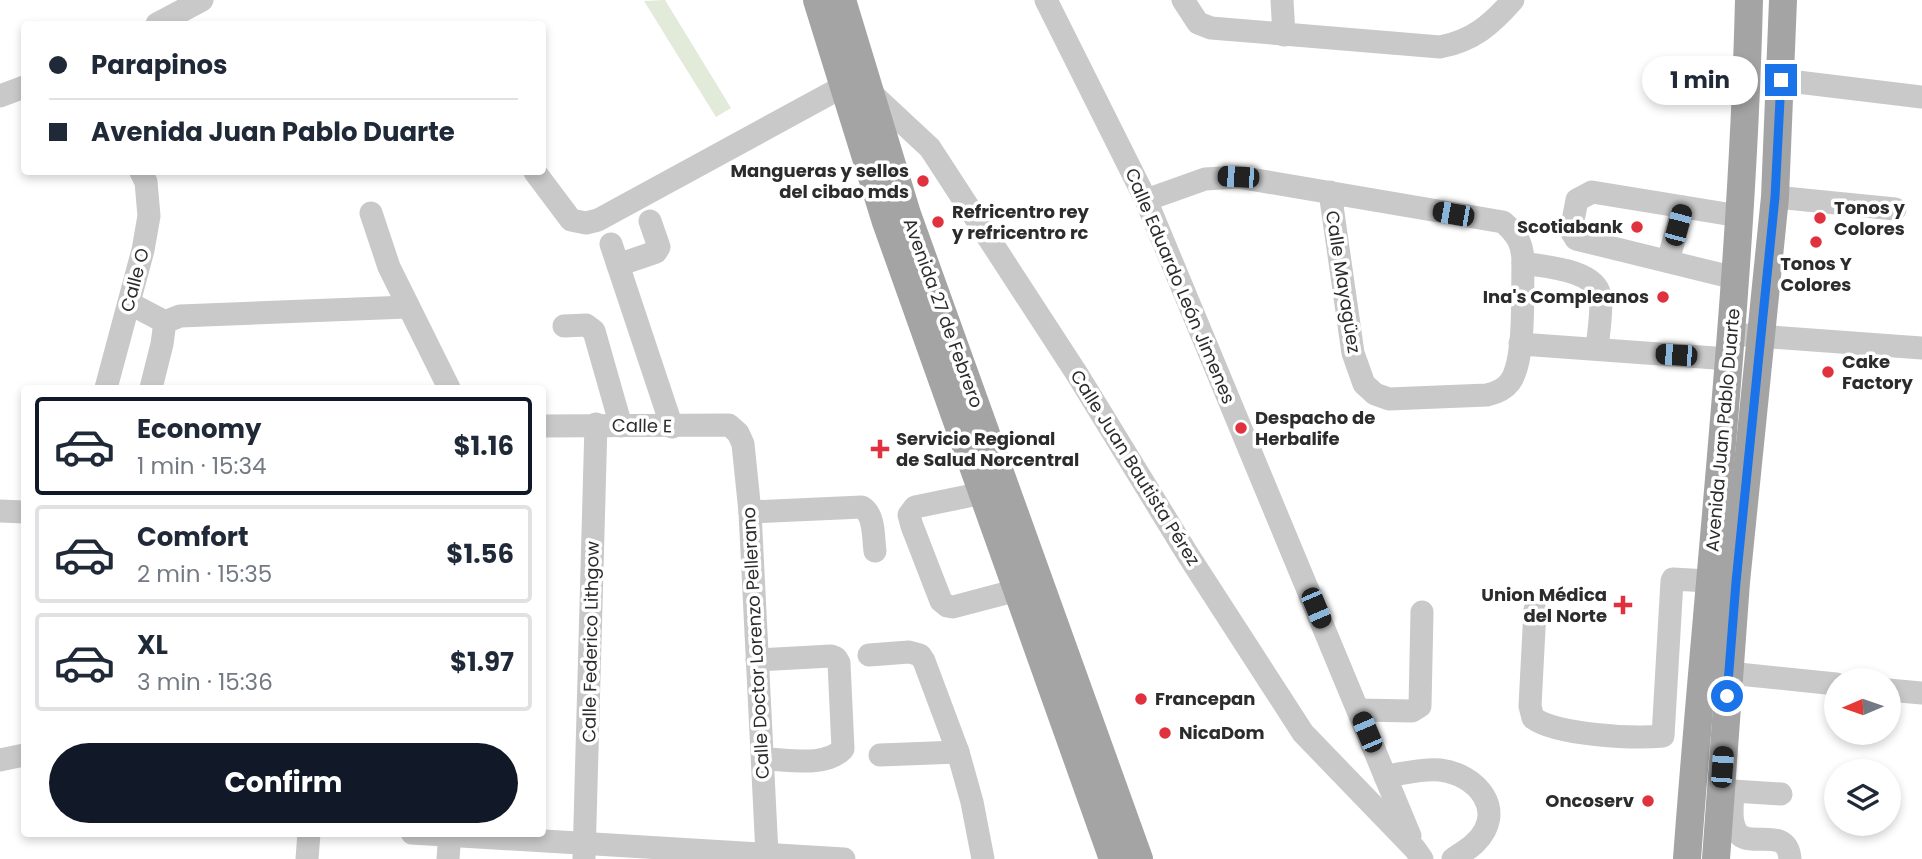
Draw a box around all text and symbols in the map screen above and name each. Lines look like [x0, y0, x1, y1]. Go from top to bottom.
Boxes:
text: Parapinos [91, 47, 228, 83]
callout: 1 min [1641, 56, 1756, 104]
text: 1 min [1670, 64, 1730, 96]
route end [1765, 64, 1797, 96]
text: Avenida Juan Pablo Duarte [91, 114, 455, 150]
place label: Mangueras y sellos del cibao mds [730, 158, 909, 204]
street label: Calle Eduardo León Jimenes [1119, 164, 1242, 407]
car [1217, 165, 1260, 189]
marker: Mangueras y sellos del cibao mds [915, 173, 931, 189]
place label: Tonos y Colores [1834, 195, 1906, 241]
place label: Refricentro rey y refricentro rc [951, 199, 1090, 245]
car [1431, 200, 1476, 228]
car [1663, 202, 1694, 248]
street label: Calle Mayagüez [1320, 209, 1367, 355]
marker: Tonos y Colores [1812, 210, 1828, 226]
marker: Refricentro rey y refricentro rc [930, 214, 946, 230]
place label: Scotiabank [1517, 214, 1624, 239]
street label: Avenida 27 de Febrero [898, 215, 989, 411]
marker: Scotiabank [1629, 219, 1645, 235]
marker: Tonos Y Colores [1808, 234, 1824, 250]
street label: Calle O [114, 245, 155, 315]
place label: Tonos Y Colores [1780, 251, 1852, 297]
place label: Ina's Compleanos [1483, 284, 1649, 309]
marker: Ina's Compleanos [1655, 289, 1671, 305]
street label: Avenida Juan Pablo Duarte [1699, 307, 1746, 553]
car [1655, 343, 1698, 367]
place label: Cake Factory [1842, 349, 1913, 395]
marker: Cake Factory [1820, 364, 1836, 380]
street label: Calle Juan Bautista Pérez [1065, 365, 1206, 570]
place label: Despacho de Herbalife [1255, 405, 1375, 451]
text: Economy [137, 411, 261, 447]
street label: Calle E [612, 412, 672, 439]
icon: car [53, 415, 116, 478]
marker: Despacho de Herbalife [1233, 420, 1249, 436]
place label: Servicio Regional de Salud Norcentral [896, 426, 1079, 472]
text: $1.16 [453, 428, 514, 464]
marker: Servicio Regional de Salud Norcentral [870, 439, 890, 459]
text: 1 min · 15:34 [137, 450, 266, 482]
street label: Calle Doctor Lorenzo Pellerano [736, 506, 775, 780]
text: Comfort [137, 519, 249, 555]
icon: car [53, 523, 116, 586]
text: $1.56 [446, 536, 514, 572]
street label: Calle Federico Lithgow [576, 541, 605, 743]
text: 2 min · 15:35 [137, 558, 272, 590]
place label: Union Médica del Norte [1481, 582, 1607, 628]
car [1299, 585, 1334, 631]
marker: Union Médica del Norte [1613, 595, 1633, 615]
text: XL [137, 627, 168, 663]
icon: car [53, 631, 116, 694]
text: $1.97 [450, 644, 514, 680]
text: 3 min · 15:36 [137, 666, 273, 698]
north arrow [1824, 668, 1900, 746]
map controls [1824, 668, 1901, 836]
route start [1711, 680, 1743, 712]
place label: Francepan [1155, 686, 1255, 711]
marker: Francepan [1133, 691, 1149, 707]
car [1350, 709, 1385, 755]
place label: NicaDom [1179, 720, 1265, 745]
marker: NicaDom [1157, 725, 1173, 741]
button: Confirm [49, 743, 518, 823]
car [1711, 745, 1734, 789]
button: layers [1824, 759, 1901, 836]
place label: Oncoserv [1545, 788, 1635, 813]
marker: Oncoserv [1640, 793, 1656, 809]

